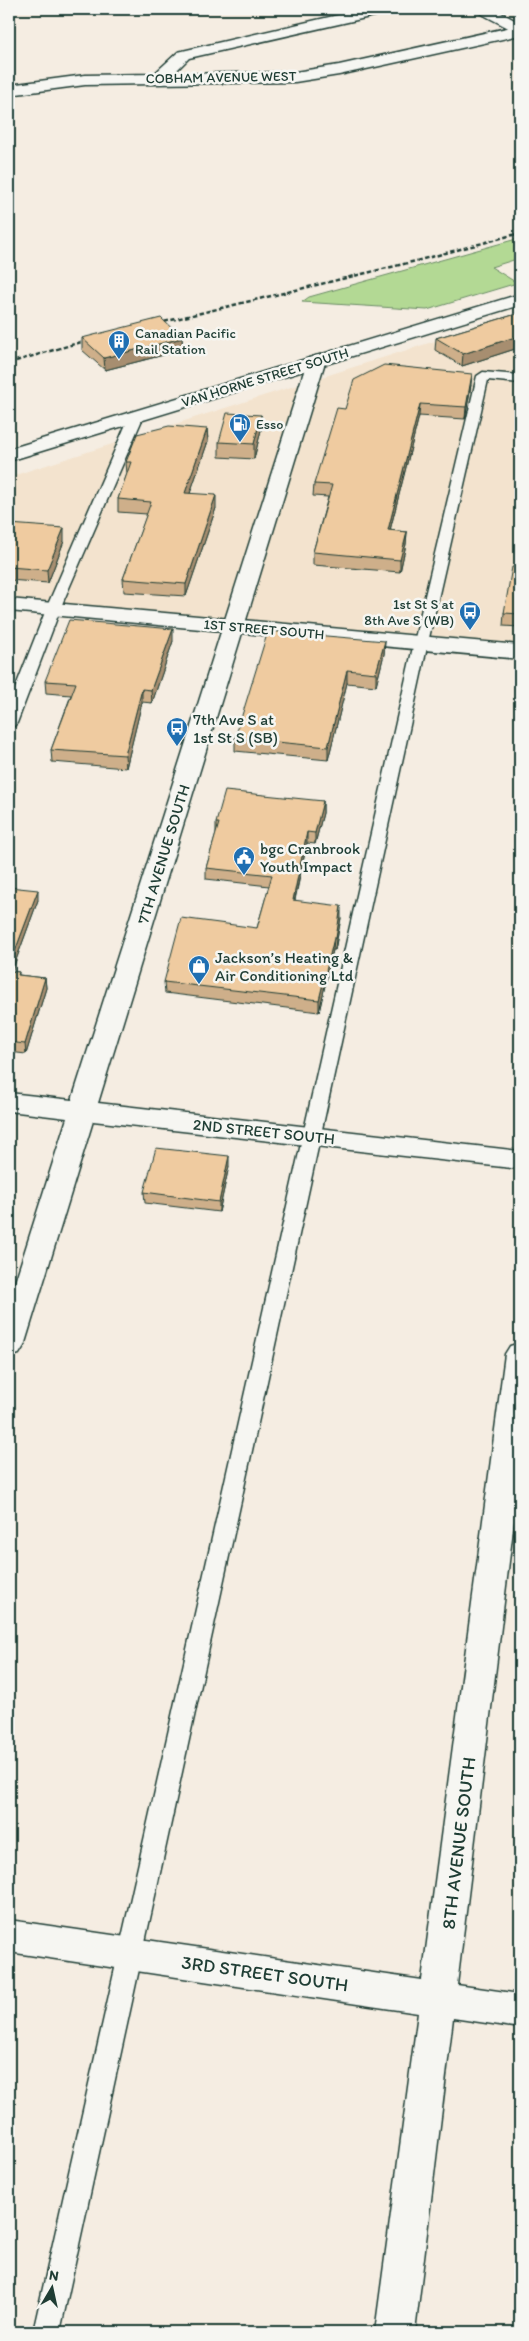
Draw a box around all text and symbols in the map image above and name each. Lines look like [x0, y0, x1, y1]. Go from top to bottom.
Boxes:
street label: COBHAM AVENUE WEST [145, 68, 297, 87]
place label: Canadian Pacific Rail Station [135, 325, 236, 358]
building icon: Canadian Pacific Rail Station [107, 329, 131, 360]
street label: VAN HORNE STREET SOUTH [180, 344, 351, 411]
fuel station icon: Esso [228, 412, 252, 443]
place label: Esso [256, 416, 283, 433]
place label: 1st St S at 8th Ave S (WB) [364, 596, 454, 629]
bus stop icon: 1st St S at 8th Ave S (WB) [458, 600, 482, 631]
street label: 1ST STREET SOUTH [203, 616, 325, 643]
place label: 7th Ave S at 1st St S (SB) [193, 710, 278, 747]
bus stop icon: 7th Ave S at 1st St S (SB) [165, 716, 189, 747]
street label: 7TH AVENUE SOUTH [133, 782, 194, 926]
place label: bgc Cranbrook Youth Impact [260, 839, 360, 876]
public building icon: bgc Cranbrook Youth Impact [232, 845, 256, 876]
place label: Jackson’s Heating & Air Conditioning Ltd [215, 948, 354, 985]
shop icon: Jackson’s Heating & Air Conditioning Ltd [187, 954, 211, 985]
street label: 2ND STREET SOUTH [192, 1115, 336, 1148]
street label: 8TH AVENUE SOUTH [437, 1756, 480, 1931]
street label: 3RD STREET SOUTH [180, 1950, 350, 1997]
north arrow [28, 2264, 78, 2314]
text: N [48, 2267, 60, 2285]

